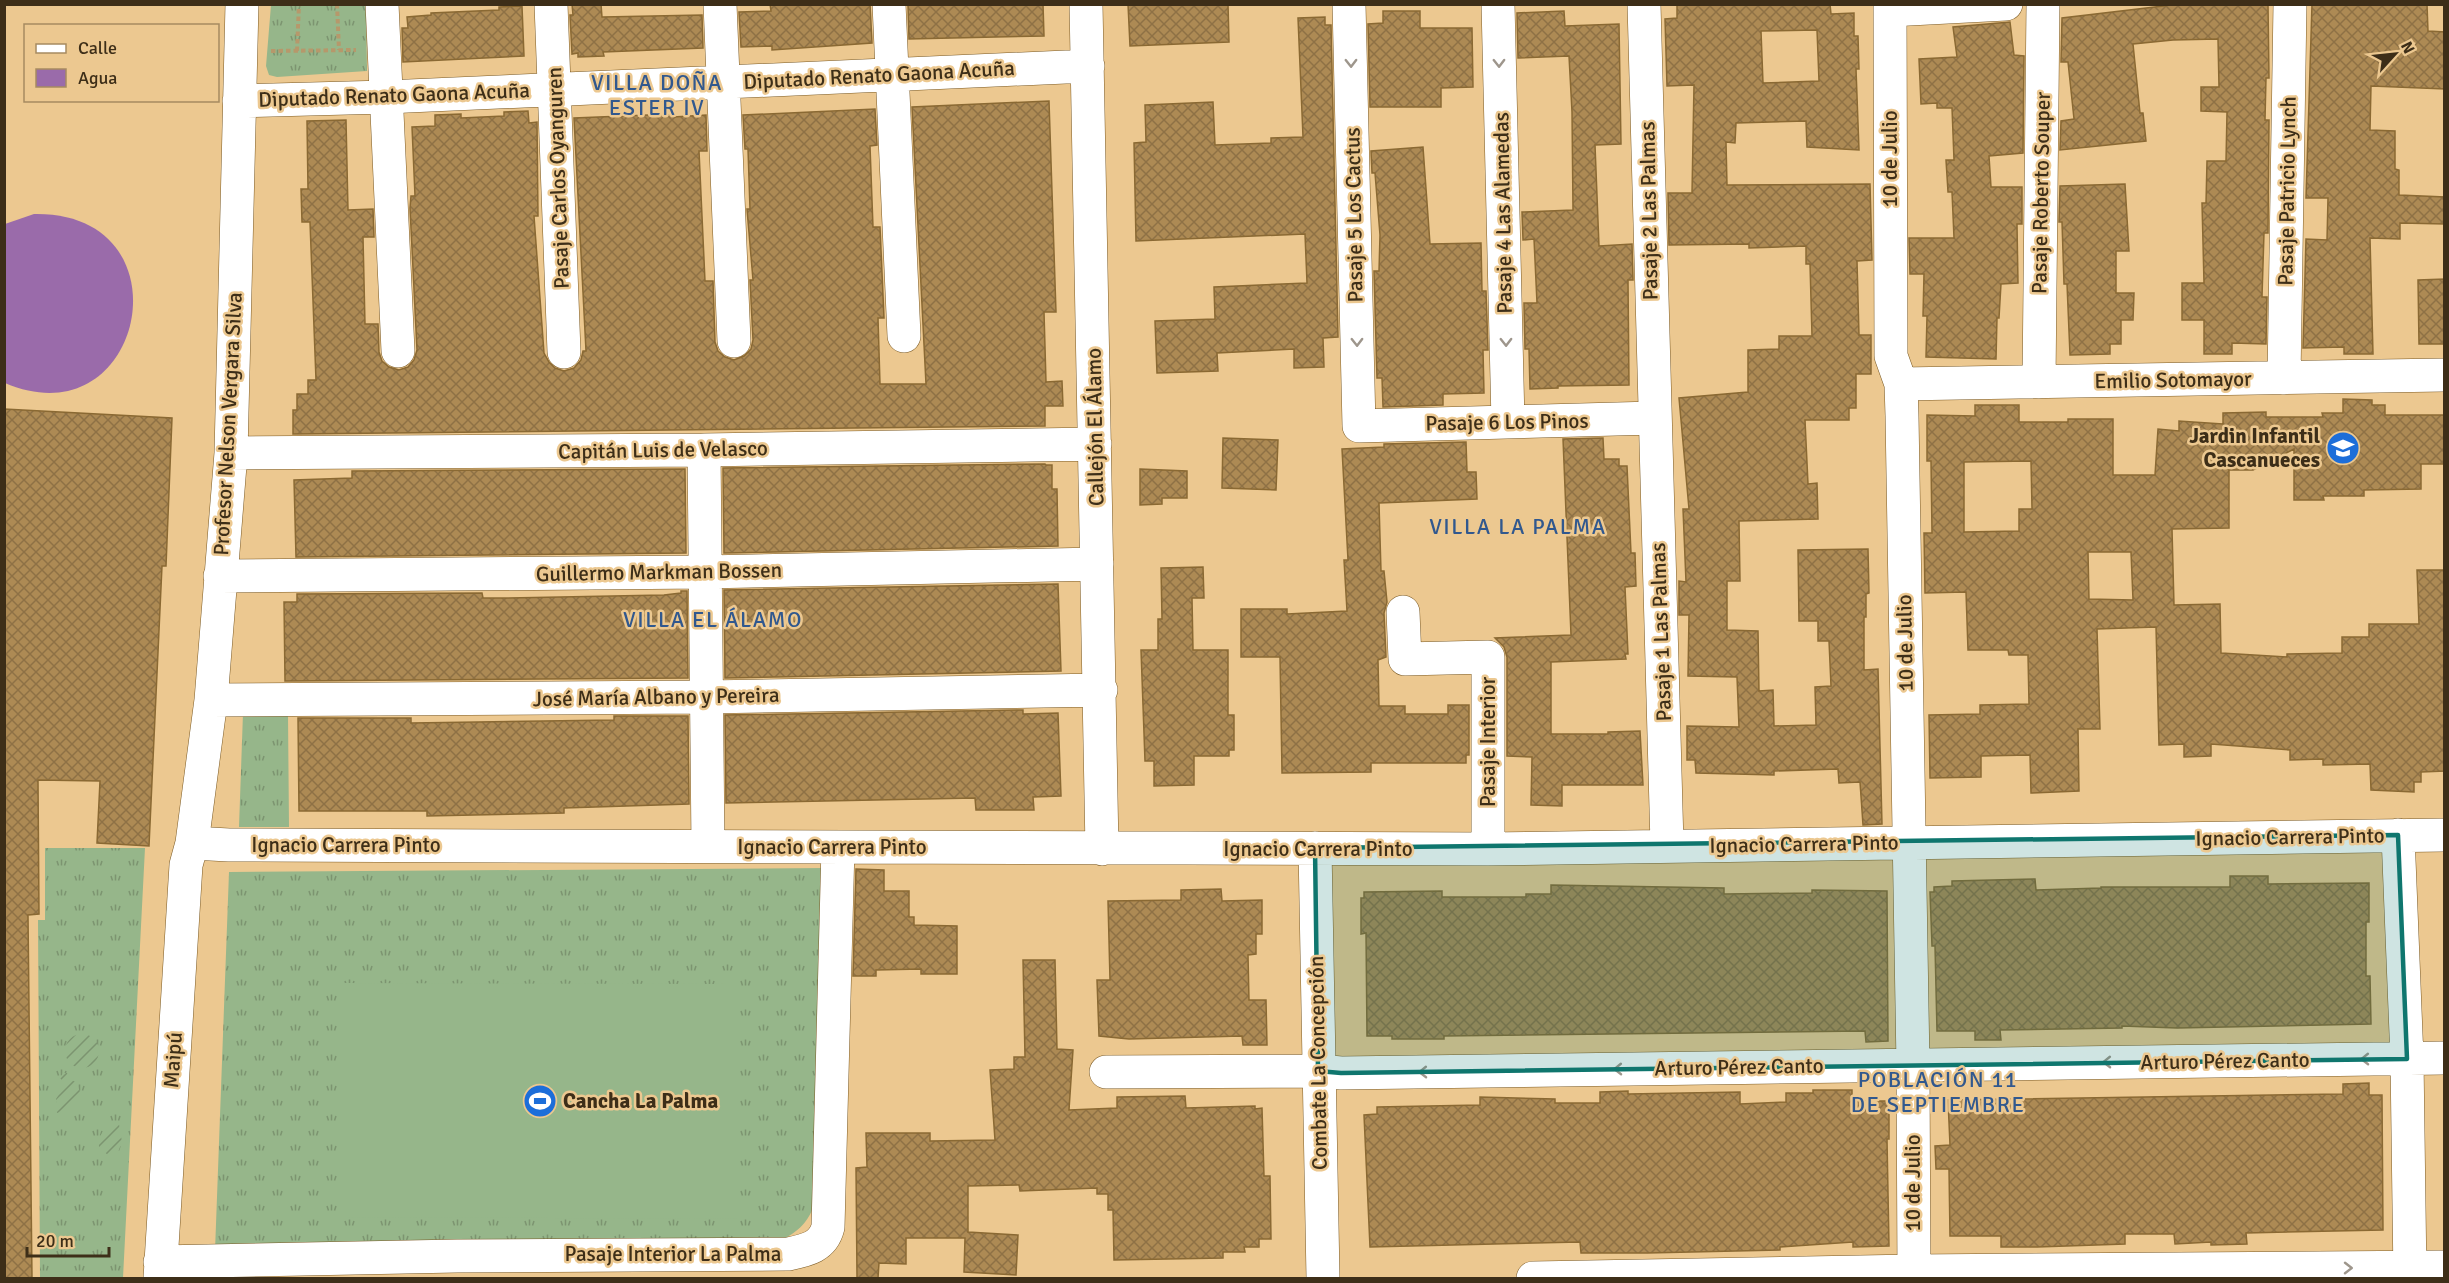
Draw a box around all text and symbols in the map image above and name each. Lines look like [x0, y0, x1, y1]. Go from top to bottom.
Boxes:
legend [24, 24, 219, 102]
north arrow [2365, 24, 2425, 84]
text: Calle [78, 37, 117, 59]
text: N [2396, 38, 2419, 57]
street label: Diputado Renato Gaona Acuña [743, 55, 1015, 95]
one-way arrow [1345, 58, 1357, 67]
one-way arrow [1493, 58, 1505, 67]
text: Agua [78, 67, 117, 89]
street label: Pasaje Carlos Oyanguren [541, 67, 575, 289]
district label: VILLA DOÑA ESTER IV [591, 69, 723, 121]
street label: Diputado Renato Gaona Acuña [258, 77, 530, 113]
street label: Pasaje Roberto Souper [2026, 91, 2056, 294]
street label: Pasaje Patricio Lynch [2272, 96, 2302, 286]
street label: 10 de Julio [1877, 110, 1903, 208]
street label: Pasaje 4 Las Alamedas [1488, 112, 1518, 314]
street label: Pasaje 2 Las Palmas [1634, 121, 1664, 301]
street label: Pasaje 5 Los Cactus [1339, 127, 1369, 303]
street label: Profesor Nelson Vergara Silva [208, 292, 248, 556]
one-way arrow [1351, 337, 1364, 346]
one-way arrow [1500, 337, 1512, 346]
street label: Callejón El Álamo [1081, 348, 1109, 506]
street label: Emilio Sotomayor [2094, 366, 2252, 394]
street label: Pasaje 6 Los Pinos [1425, 408, 1589, 436]
place label: Jardin Infantil Cascanueces [2189, 423, 2320, 473]
school or university icon: Jardin Infantil Cascanueces [2325, 430, 2361, 466]
street label: Capitán Luis de Velasco [558, 435, 768, 465]
district label: VILLA LA PALMA [1429, 513, 1607, 540]
street label: Pasaje 1 Las Palmas [1645, 542, 1677, 722]
street label: Guillermo Markman Bossen [536, 557, 782, 587]
street label: 10 de Julio [1891, 594, 1919, 692]
district label: VILLA EL ÁLAMO [623, 606, 803, 633]
street label: Pasaje Interior [1475, 676, 1501, 807]
street label: José María Albano y Pereira [532, 682, 780, 712]
street label: Ignacio Carrera Pinto [2195, 822, 2385, 852]
street label: Ignacio Carrera Pinto [1709, 829, 1899, 859]
street label: Ignacio Carrera Pinto [251, 832, 441, 858]
street label: Ignacio Carrera Pinto [737, 834, 927, 860]
street label: Ignacio Carrera Pinto [1223, 836, 1413, 862]
street label: Combate La Concepción [1303, 956, 1333, 1170]
street label: Maipú [158, 1031, 188, 1089]
street label: Arturo Pérez Canto [2140, 1047, 2310, 1075]
street label: Arturo Pérez Canto [1654, 1053, 1824, 1081]
one-way arrow [2361, 1053, 2370, 1065]
one-way arrow [2103, 1056, 2112, 1069]
one-way arrow [1614, 1063, 1623, 1075]
one-way arrow [1419, 1066, 1428, 1078]
district label: POBLACIÓN 11 DE SEPTIEMBRE [1851, 1066, 2025, 1118]
sports icon: Cancha La Palma [522, 1083, 558, 1119]
place label: Cancha La Palma [563, 1088, 718, 1114]
street label: 10 de Julio [1900, 1134, 1926, 1232]
scale bar [27, 1220, 110, 1258]
text: 20 m [36, 1230, 74, 1252]
street label: Pasaje Interior La Palma [565, 1241, 781, 1267]
one-way arrow [2343, 1262, 2352, 1274]

